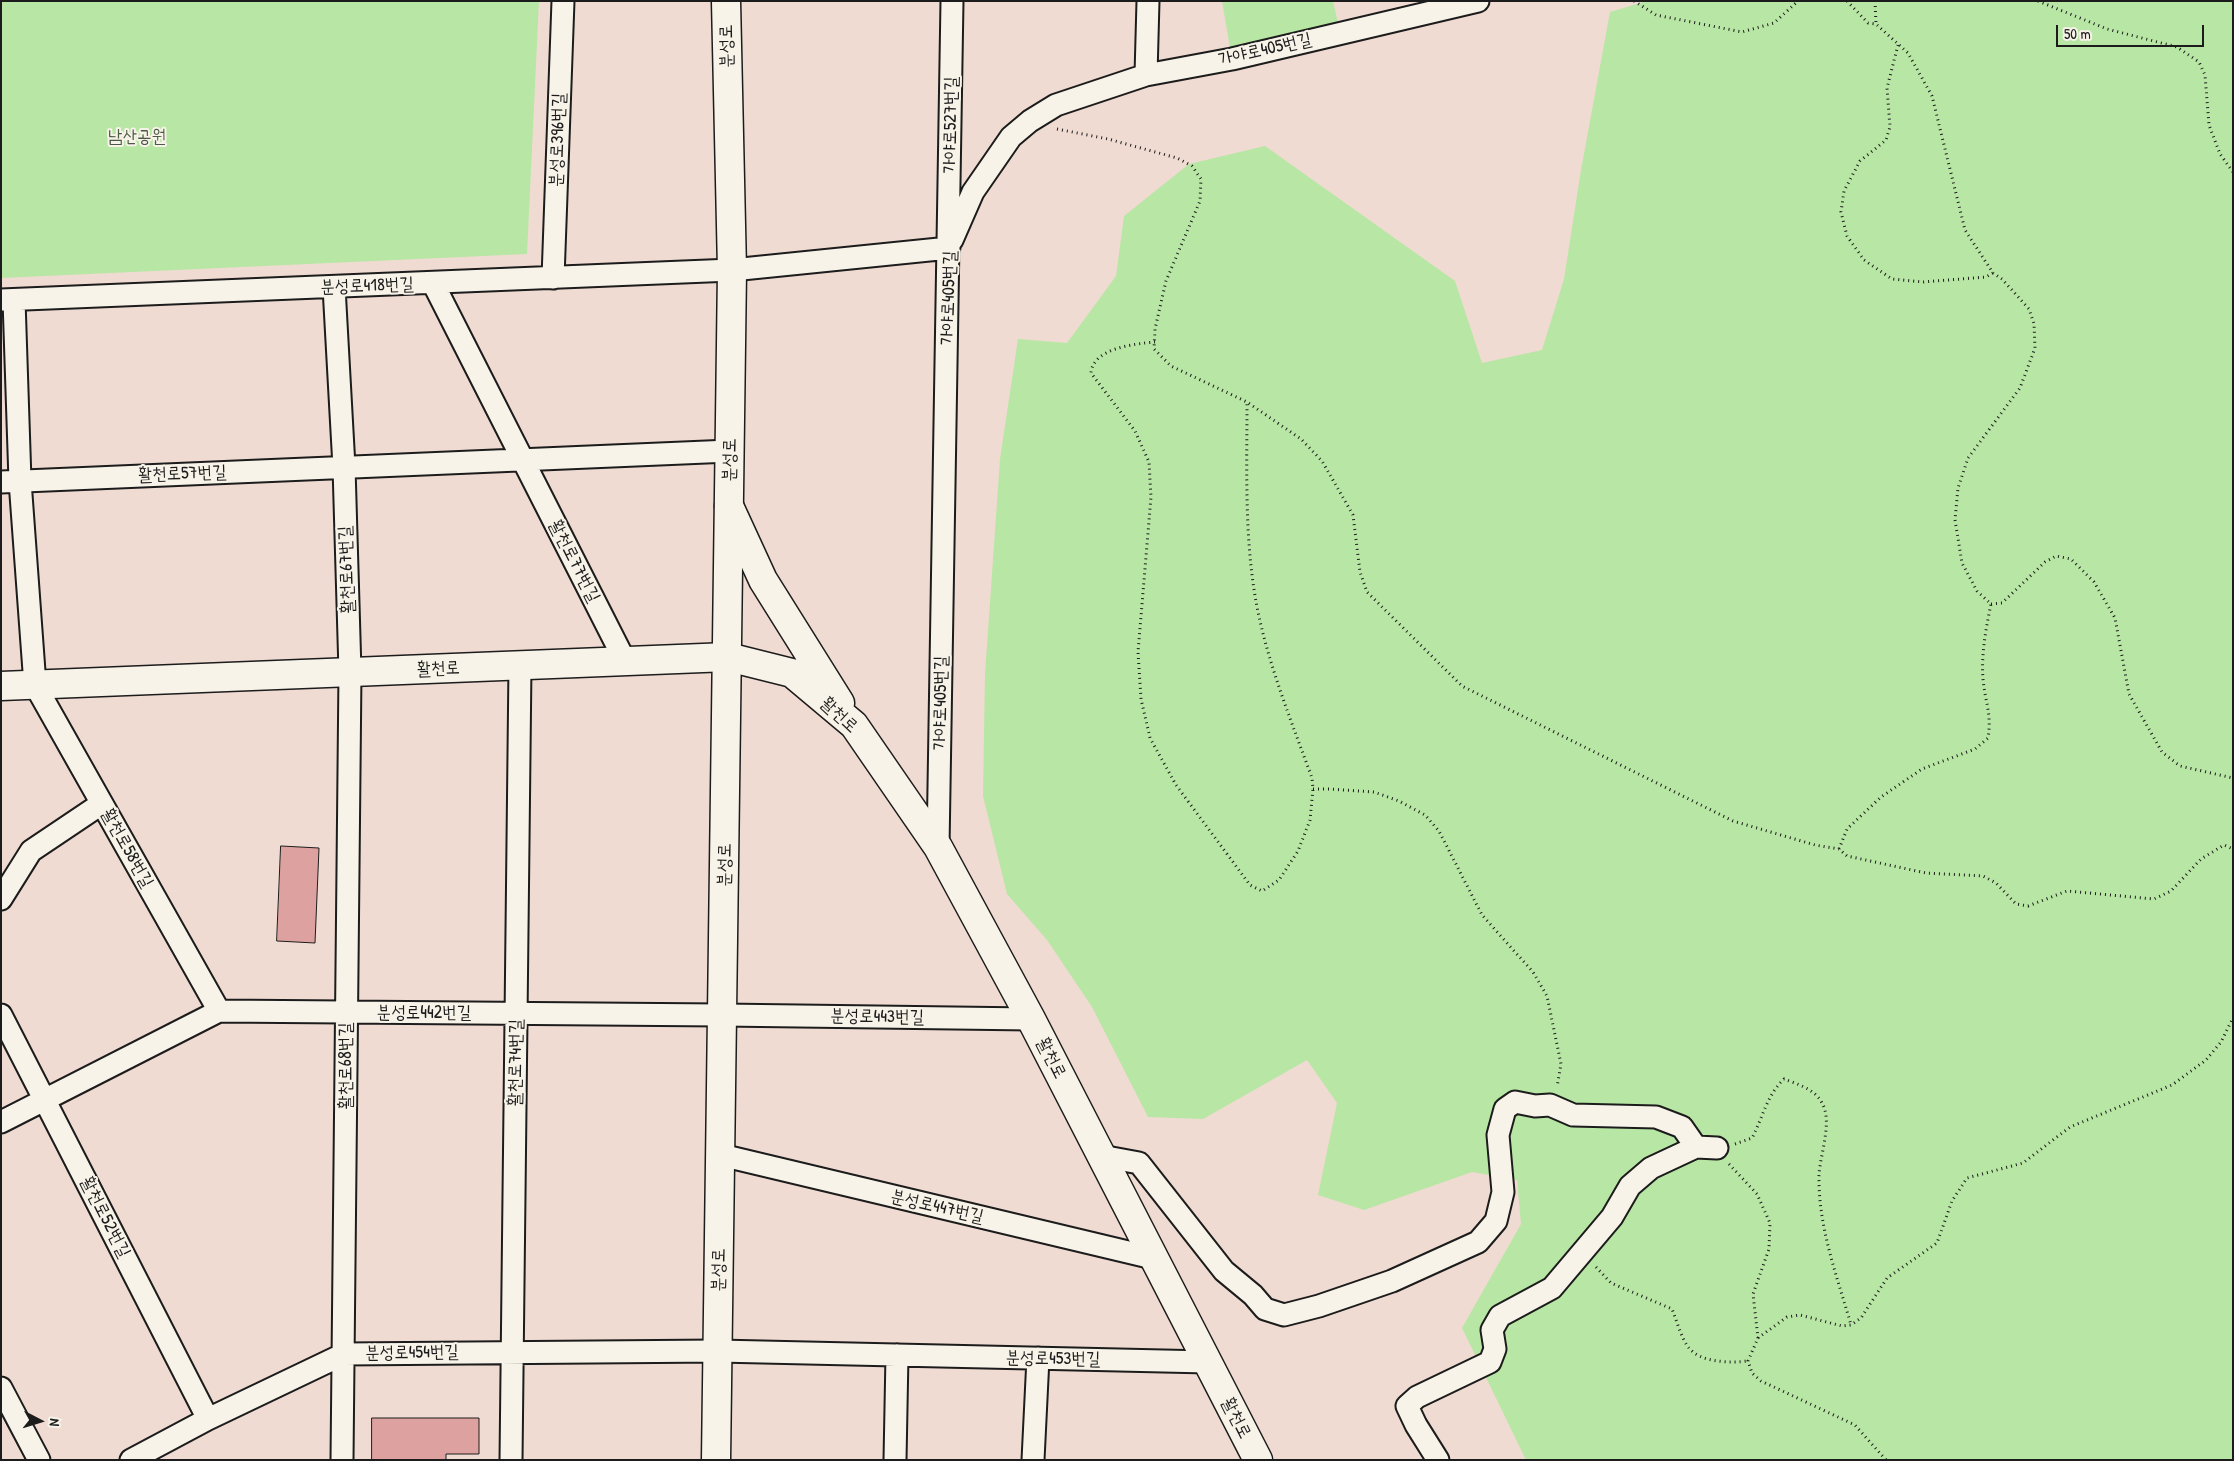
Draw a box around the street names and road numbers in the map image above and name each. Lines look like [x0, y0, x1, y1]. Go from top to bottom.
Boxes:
street label: 분성로 [716, 24, 738, 68]
street label: 가야로405번길 [1216, 29, 1314, 71]
street label: 가야로527번길 [939, 76, 963, 174]
street label: 분성로396번길 [546, 93, 570, 187]
street label: 가야로405번길 [937, 250, 961, 346]
street label: 분성로418번길 [320, 274, 414, 298]
street label: 분성로 [719, 438, 741, 482]
street label: 활천로57번길 [137, 462, 227, 486]
street label: 활천로77번길 [544, 516, 604, 606]
street label: 활천로67번길 [335, 525, 359, 615]
street label: 가야로405번길 [929, 655, 953, 751]
street label: 활천로 [416, 657, 460, 681]
street label: 활천로 [816, 692, 862, 738]
street label: 활천로58번길 [96, 804, 158, 892]
street label: 분성로 [714, 843, 736, 887]
street label: 분성로442번길 [377, 1002, 471, 1024]
street label: 분성로443번길 [830, 1005, 924, 1029]
street label: 활천로74번길 [504, 1019, 528, 1107]
street label: 활천로68번길 [335, 1022, 357, 1110]
street label: 활천로 [1032, 1034, 1070, 1082]
street label: 활천로52번길 [75, 1173, 135, 1261]
street label: 분성로447번길 [888, 1186, 986, 1228]
street label: 분성로 [708, 1248, 730, 1292]
street label: 분성로454번길 [365, 1341, 459, 1365]
street label: 분성로453번길 [1005, 1347, 1101, 1371]
street label: 활천로 [1217, 1394, 1255, 1442]

